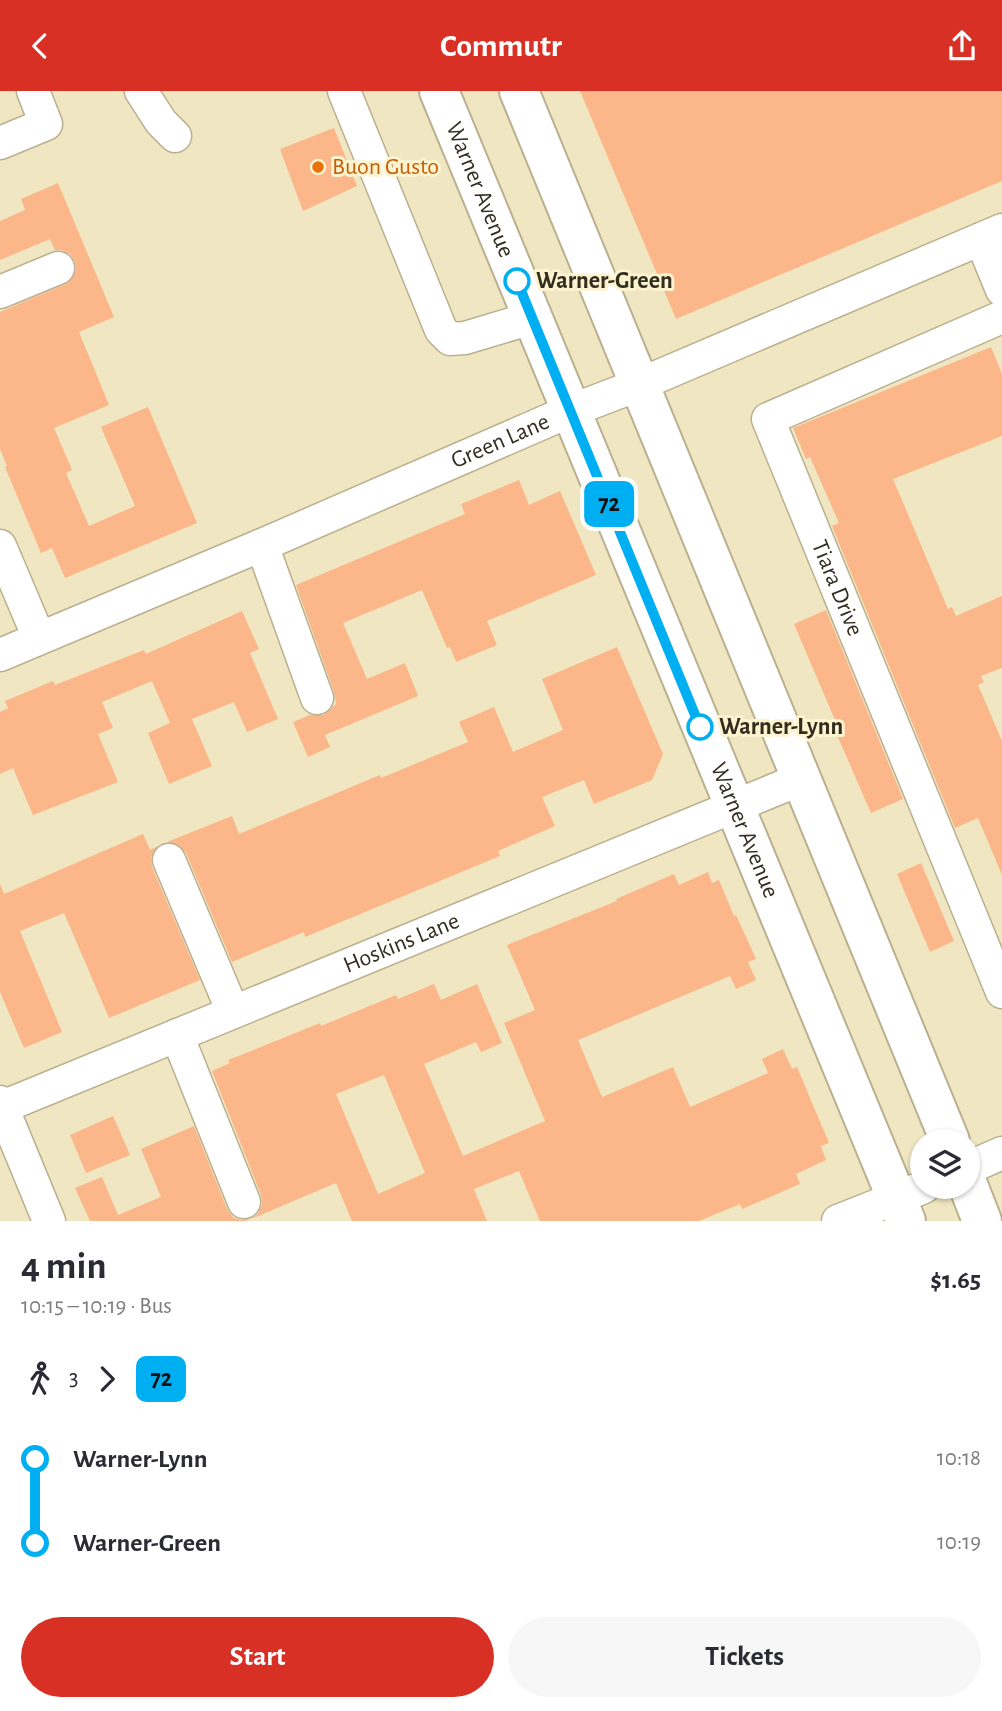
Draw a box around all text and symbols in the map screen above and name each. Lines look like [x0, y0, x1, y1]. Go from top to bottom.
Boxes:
icon: back [21, 27, 59, 65]
icon: share [943, 27, 981, 65]
text: Commutr [440, 30, 562, 62]
street label: Warner Avenue [441, 119, 518, 261]
place label: Buon Gusto [332, 155, 439, 179]
marker: Buon Gusto [310, 159, 326, 175]
marker: Warner-Green [504, 268, 530, 294]
place label: Warner-Green [536, 269, 673, 293]
street label: Green Lane [448, 409, 553, 473]
line badge: 72 [578, 481, 640, 527]
text: 72 [598, 492, 620, 516]
street label: Tiara Drive [807, 537, 867, 639]
marker: Warner-Lynn [687, 714, 713, 740]
place label: Warner-Lynn [719, 715, 843, 739]
street label: Warner Avenue [706, 759, 783, 901]
street label: Hoskins Lane [340, 909, 463, 978]
map controls [910, 1129, 980, 1199]
button: layers [910, 1129, 980, 1199]
text: 4 min [21, 1248, 107, 1286]
text: $1.65 [930, 1267, 981, 1293]
text: 10:15 – 10:19 · Bus [21, 1295, 172, 1318]
icon: walk [21, 1360, 59, 1398]
icon: forward [88, 1360, 126, 1398]
text: 3 [69, 1367, 78, 1390]
text: 72 [150, 1367, 172, 1391]
text: Warner-Lynn [73, 1446, 207, 1472]
text: 10:18 [937, 1447, 981, 1470]
text: Warner-Green [73, 1530, 221, 1556]
text: 10:19 [937, 1531, 981, 1554]
button: Start [21, 1617, 494, 1697]
button: Tickets [508, 1617, 981, 1697]

